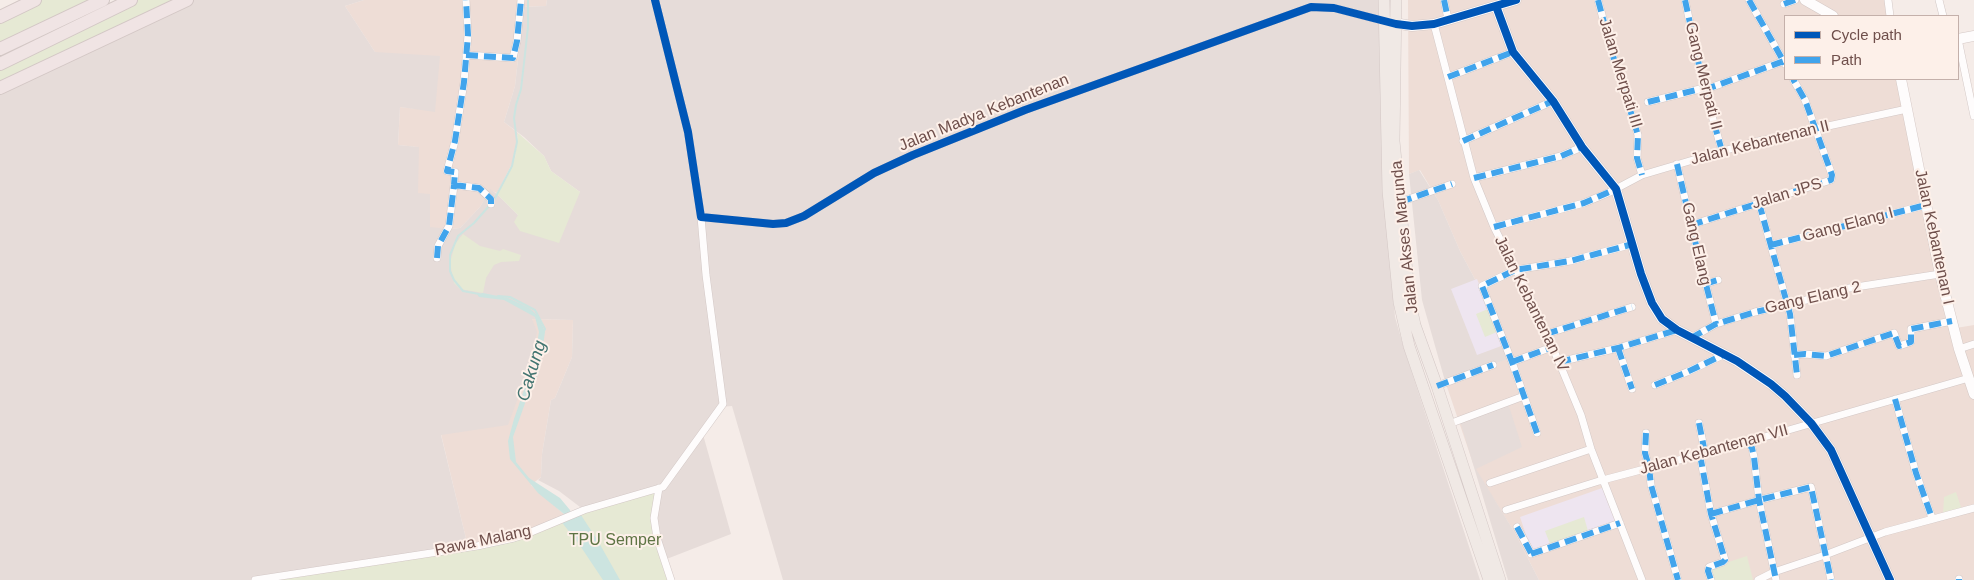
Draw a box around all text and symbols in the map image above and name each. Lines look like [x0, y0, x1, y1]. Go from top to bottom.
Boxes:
legend [1784, 15, 1959, 80]
street label: Jalan Merpati III [1594, 16, 1646, 130]
street label: Gang Merpati II [1680, 20, 1726, 132]
text: Cycle path [1831, 26, 1902, 43]
text: Path [1831, 51, 1862, 68]
street label: Jalan Madya Kebantenan [896, 70, 1072, 156]
street label: Jalan Kebantenan II [1689, 116, 1831, 170]
street label: Jalan Akses Marunda [1387, 159, 1423, 315]
street label: Jalan Kebantenan I [1910, 168, 1958, 306]
street label: Jalan JPS [1750, 174, 1824, 214]
street label: Gang Elang [1677, 201, 1715, 287]
street label: Gang Elang I [1800, 204, 1896, 246]
street label: Jalan Kebantenan IV [1490, 233, 1572, 375]
street label: Gang Elang 2 [1763, 278, 1863, 318]
water label: Cakung [513, 338, 551, 404]
street label: Jalan Kebantenan VII [1638, 421, 1790, 479]
street label: Rawa Malang [433, 521, 533, 561]
park label: TPU Semper [569, 531, 661, 551]

